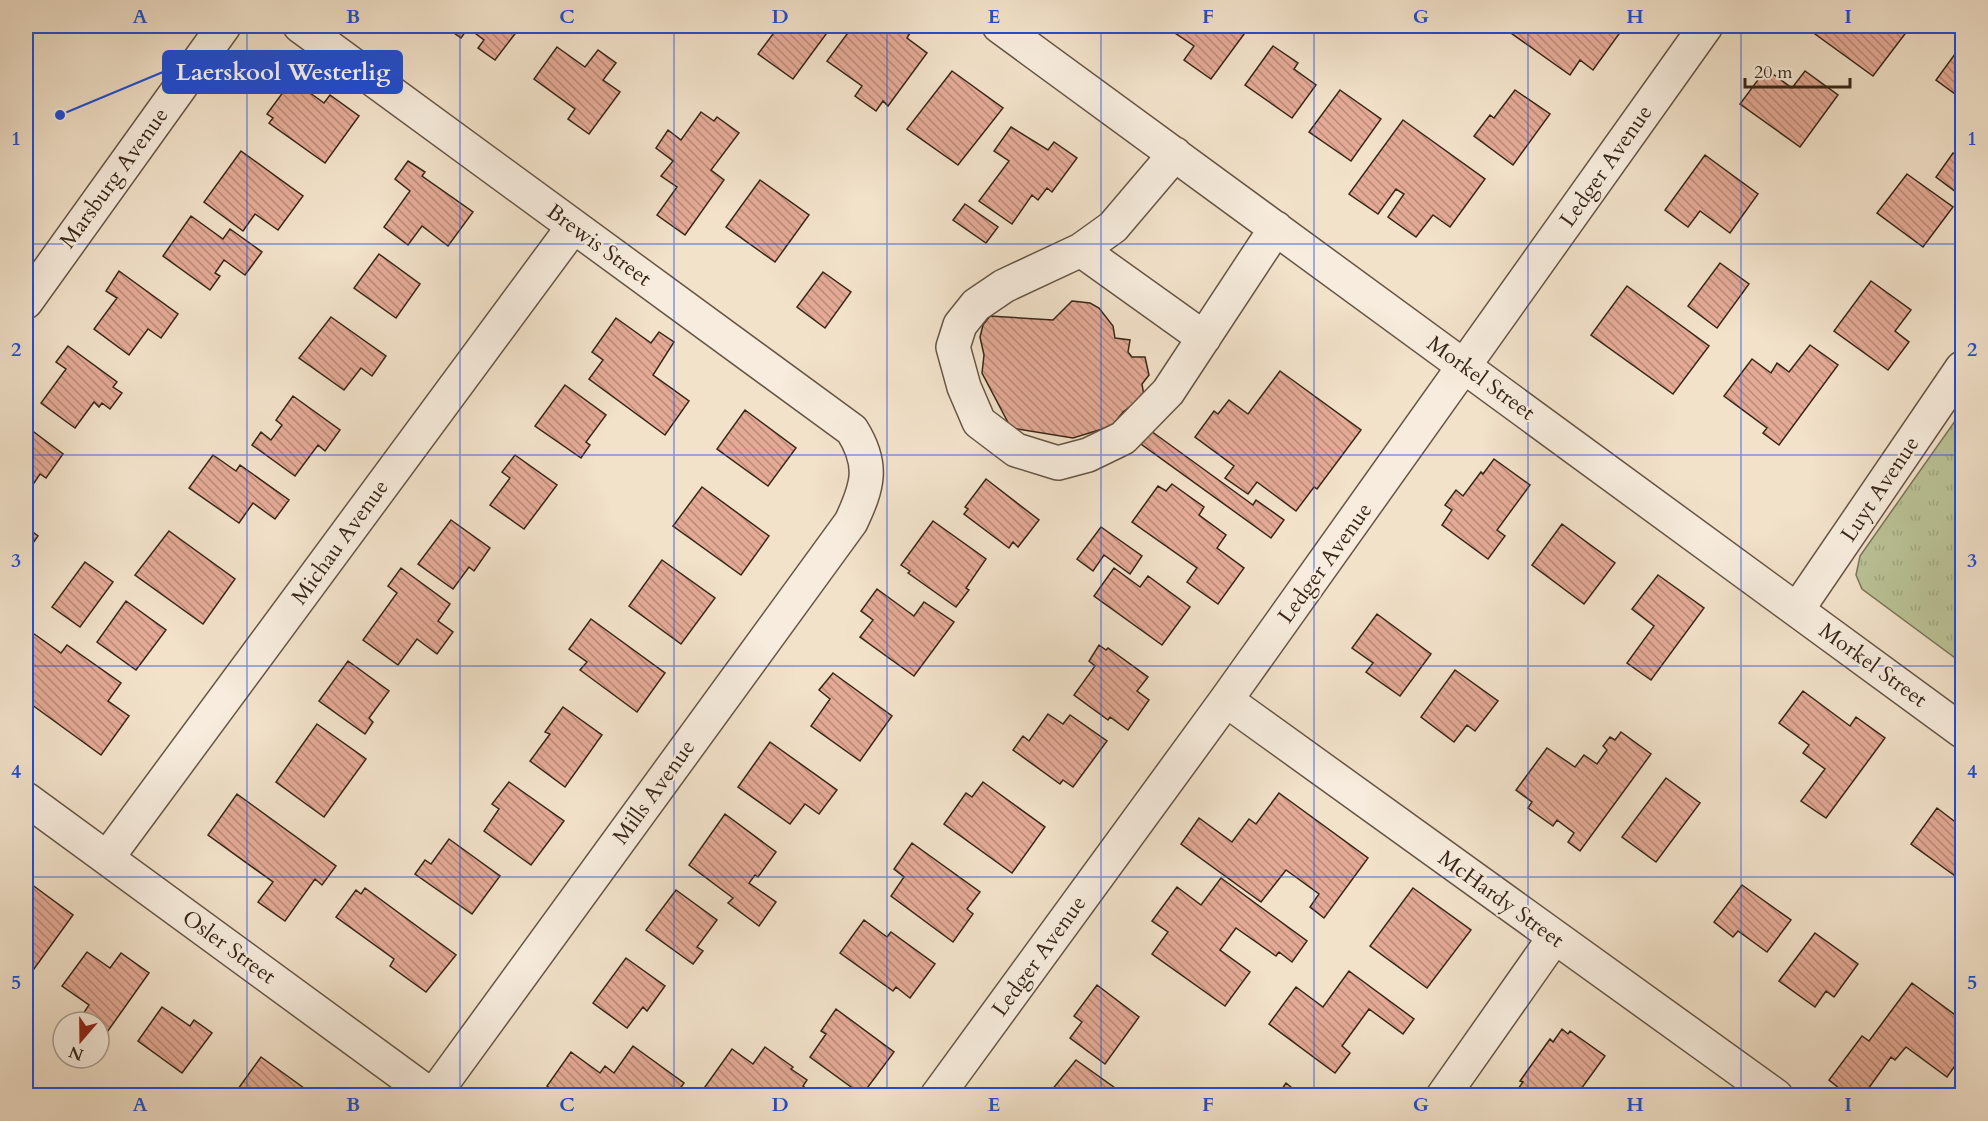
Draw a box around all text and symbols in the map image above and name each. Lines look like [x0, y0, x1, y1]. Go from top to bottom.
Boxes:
text: A [132, 3, 148, 30]
text: B [346, 3, 360, 30]
text: C [559, 3, 575, 30]
text: D [771, 3, 789, 30]
text: E [988, 3, 1000, 30]
text: F [1202, 3, 1214, 30]
text: G [1413, 3, 1429, 30]
text: H [1626, 3, 1644, 30]
text: I [1844, 3, 1852, 30]
callout: Laerskool Westerlig [163, 51, 402, 93]
scale bar [1745, 51, 1850, 89]
text: Laerskool Westerlig [176, 56, 391, 89]
text: 20 m [1754, 60, 1793, 85]
street label: Ledger Avenue [1553, 99, 1659, 233]
street label: Marsburg Avenue [53, 102, 175, 254]
text: 1 [11, 125, 21, 152]
text: 1 [1967, 125, 1977, 152]
street label: Brewis Street [540, 197, 658, 293]
street label: Morkel Street [1421, 329, 1541, 427]
text: 2 [11, 336, 21, 363]
text: 2 [1967, 336, 1977, 363]
street label: Luyt Avenue [1834, 430, 1926, 548]
street label: Michau Avenue [284, 473, 396, 611]
street label: Ledger Avenue [1271, 496, 1379, 630]
text: 3 [11, 547, 21, 574]
text: 3 [1967, 547, 1977, 574]
street label: Morkel Street [1813, 616, 1933, 714]
street label: Mills Avenue [606, 734, 702, 850]
text: 4 [11, 758, 21, 785]
text: 4 [1967, 758, 1977, 785]
street label: McHardy Street [1432, 843, 1570, 955]
street label: Ledger Avenue [985, 889, 1093, 1023]
street label: Osler Street [176, 903, 282, 991]
text: 5 [11, 969, 21, 996]
text: 5 [1967, 969, 1977, 996]
north arrow [51, 1010, 111, 1070]
text: N [66, 1040, 87, 1066]
text: A [132, 1091, 148, 1118]
text: B [346, 1091, 360, 1118]
text: C [559, 1091, 575, 1118]
text: D [771, 1091, 789, 1118]
text: E [988, 1091, 1000, 1118]
text: F [1202, 1091, 1214, 1118]
text: G [1413, 1091, 1429, 1118]
text: H [1626, 1091, 1644, 1118]
text: I [1844, 1091, 1852, 1118]

